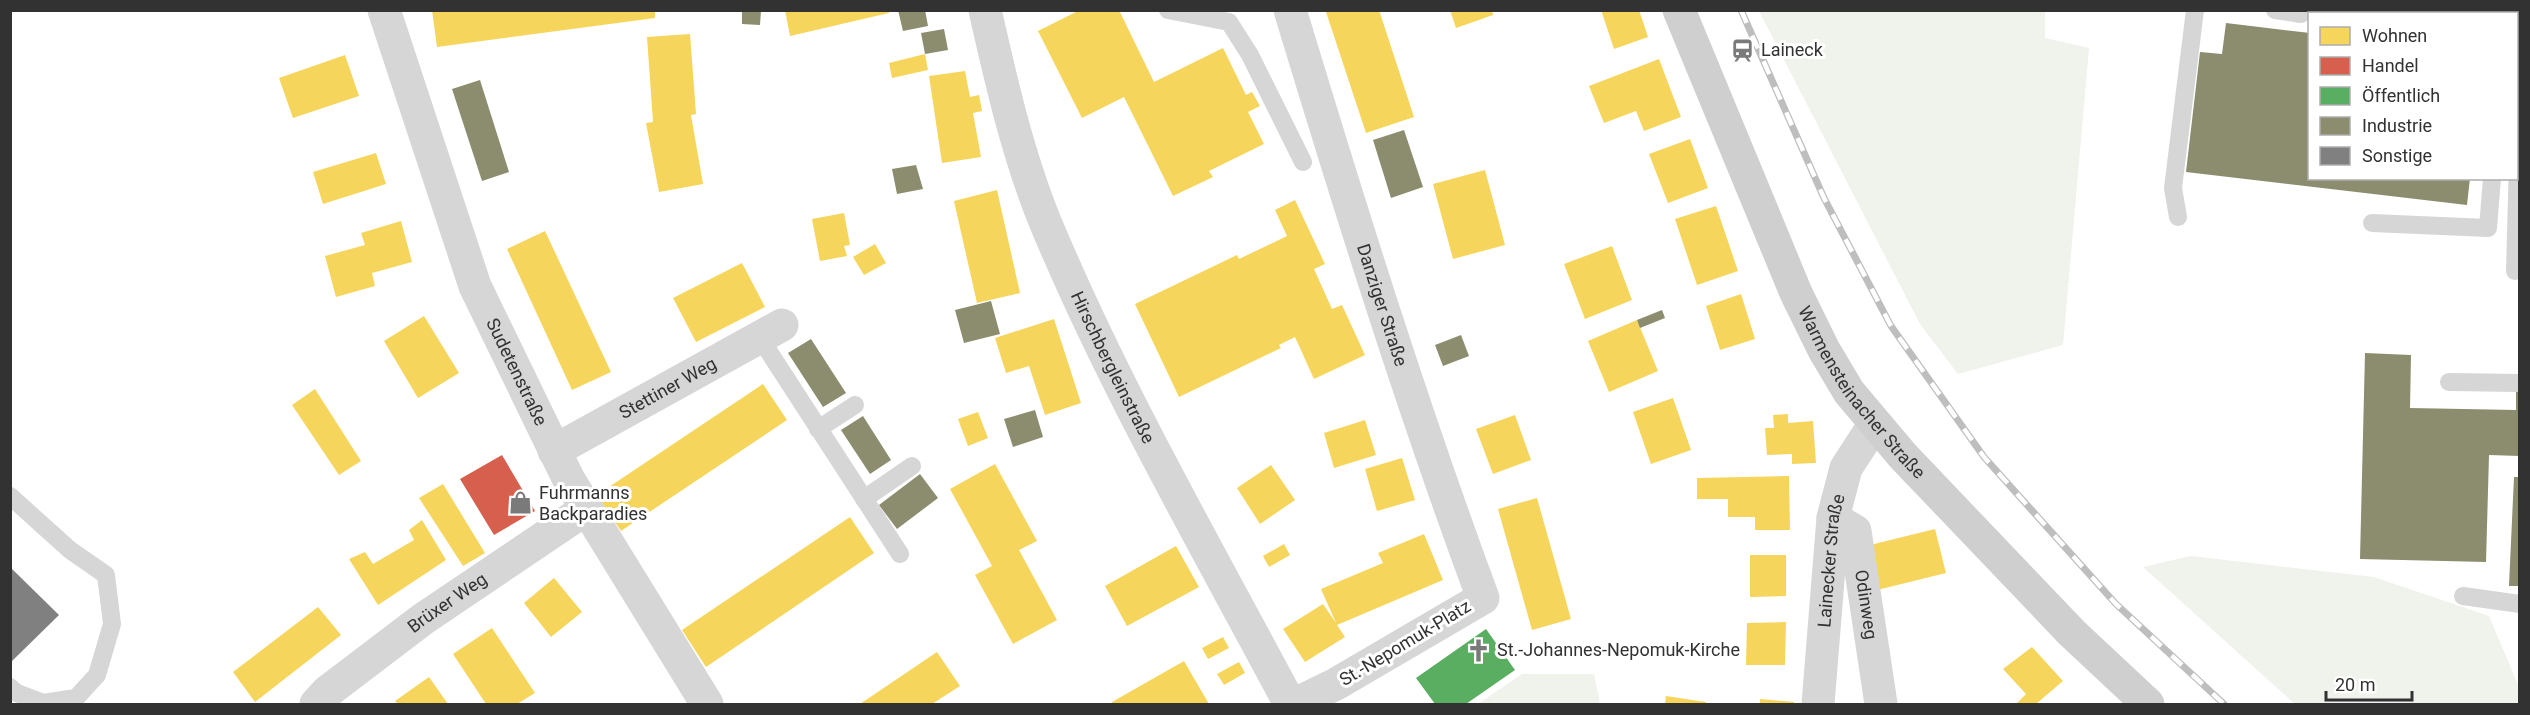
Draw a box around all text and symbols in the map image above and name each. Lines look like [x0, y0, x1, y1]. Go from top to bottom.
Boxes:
legend [2308, 12, 2518, 180]
text: Wohnen [2362, 25, 2427, 46]
station icon: Laineck [1730, 37, 1756, 63]
place label: Laineck [1761, 39, 1824, 60]
text: Handel [2362, 55, 2419, 76]
text: Öffentlich [2362, 85, 2440, 106]
text: Industrie [2362, 115, 2432, 136]
text: Sonstige [2362, 145, 2432, 166]
street label: Danziger Straße [1353, 241, 1412, 369]
street label: Hirschbergleinstraße [1067, 288, 1159, 447]
street label: Warmensteinacher Straße [1794, 302, 1930, 483]
street label: Sudetenstraße [482, 315, 552, 429]
street label: Stettiner Weg [615, 352, 720, 423]
place label: Fuhrmanns Backparadies [539, 482, 647, 524]
shop icon: Fuhrmanns Backparadies [508, 490, 534, 516]
street label: Lainecker Straße [1813, 491, 1849, 628]
street label: Brüxer Weg [403, 568, 491, 637]
street label: Odinweg [1851, 568, 1882, 641]
street label: St.-Nepomuk-Platz [1335, 595, 1474, 690]
church icon: St.-Johannes-Nepomuk-Kirche [1466, 637, 1492, 663]
place label: St.-Johannes-Nepomuk-Kirche [1497, 639, 1740, 660]
scale bar [2326, 664, 2412, 702]
text: 20 m [2335, 674, 2375, 695]

